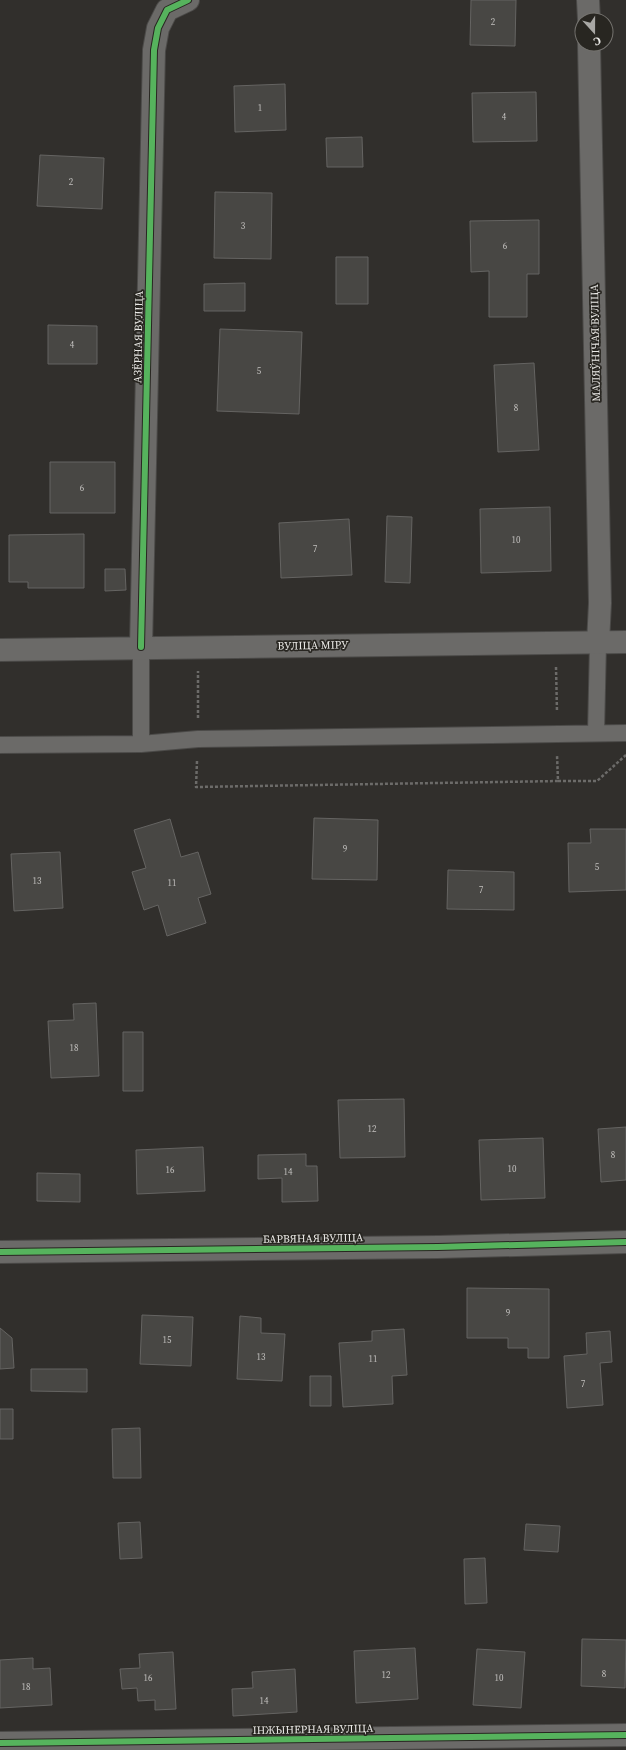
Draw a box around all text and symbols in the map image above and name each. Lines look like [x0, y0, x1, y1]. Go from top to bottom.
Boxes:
north arrow [574, 12, 614, 52]
house number: 2 [491, 16, 496, 28]
text: С [591, 33, 603, 49]
house number: 1 [258, 102, 262, 114]
house number: 4 [502, 111, 507, 123]
house number: 2 [69, 176, 74, 188]
house number: 3 [241, 220, 246, 232]
house number: 6 [503, 240, 508, 252]
street label: МАЛЯЎНІЧАЯ ВУЛІЦА [587, 284, 604, 402]
street label: АЗЁРНАЯ ВУЛІЦА [130, 290, 147, 383]
house number: 4 [70, 339, 75, 351]
house number: 5 [257, 365, 262, 377]
house number: 8 [514, 402, 519, 414]
house number: 6 [80, 482, 85, 494]
house number: 10 [511, 534, 521, 546]
house number: 7 [313, 543, 318, 555]
street label: ВУЛІЦА МІРУ [277, 637, 349, 654]
house number: 9 [343, 843, 348, 855]
house number: 5 [595, 861, 600, 873]
house number: 13 [32, 875, 42, 887]
house number: 11 [167, 877, 177, 889]
house number: 7 [479, 884, 484, 896]
house number: 18 [69, 1042, 79, 1054]
house number: 12 [367, 1123, 377, 1135]
house number: 8 [611, 1149, 616, 1161]
house number: 10 [507, 1163, 517, 1175]
house number: 16 [165, 1164, 175, 1176]
house number: 14 [283, 1166, 293, 1178]
street label: БАРВЯНАЯ ВУЛІЦА [263, 1230, 364, 1247]
house number: 9 [506, 1307, 511, 1319]
house number: 15 [162, 1334, 172, 1346]
house number: 13 [256, 1351, 266, 1363]
house number: 11 [368, 1353, 378, 1365]
house number: 7 [581, 1378, 586, 1390]
house number: 8 [602, 1668, 607, 1680]
house number: 12 [381, 1669, 391, 1681]
house number: 16 [143, 1672, 153, 1684]
house number: 10 [494, 1672, 504, 1684]
house number: 18 [21, 1681, 31, 1693]
house number: 14 [259, 1695, 269, 1707]
street label: ІНЖЫНЕРНАЯ ВУЛІЦА [252, 1721, 374, 1738]

